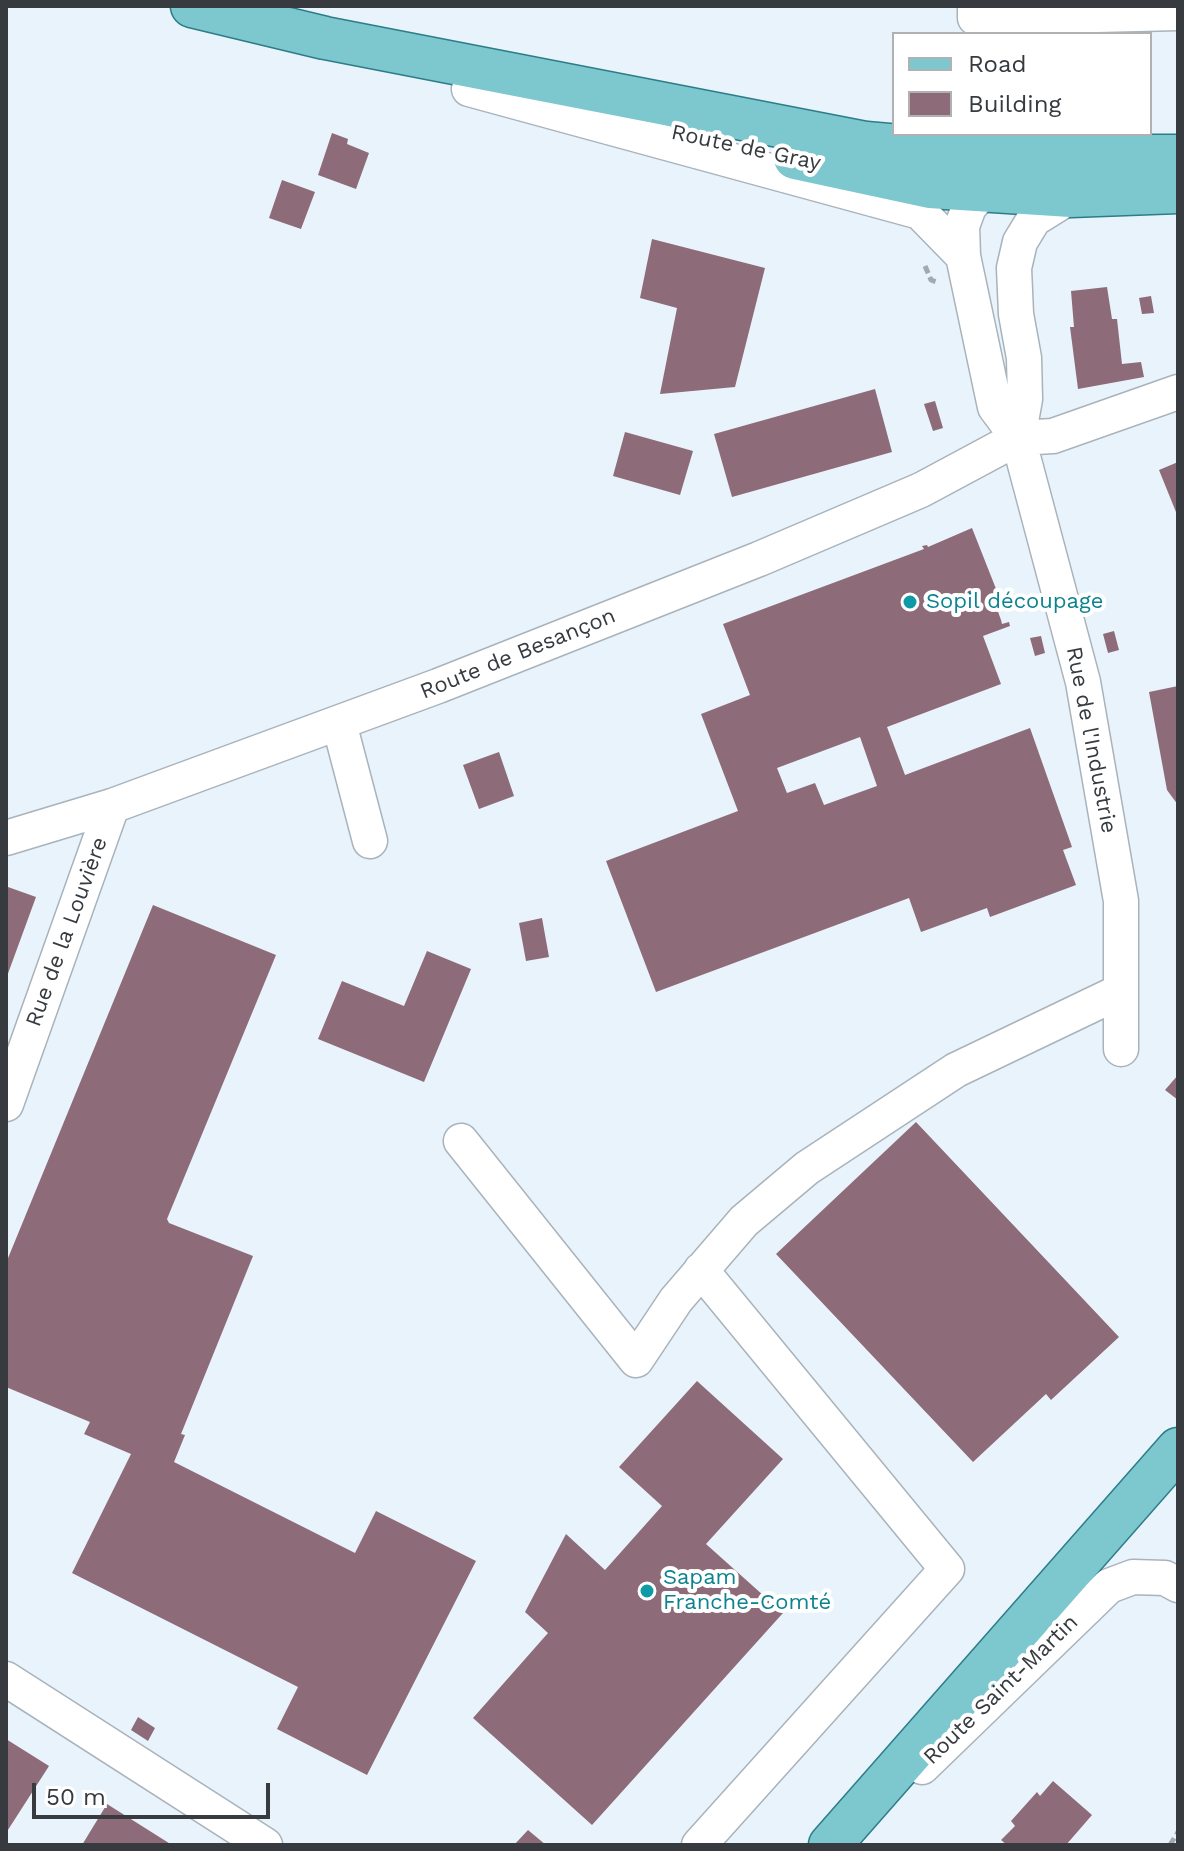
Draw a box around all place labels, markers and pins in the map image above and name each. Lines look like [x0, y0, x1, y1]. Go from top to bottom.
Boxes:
place label: Sopil découpage [926, 589, 1103, 615]
marker: Sopil découpage [901, 593, 919, 611]
place label: Sapam Franche-Comté [663, 1565, 831, 1616]
marker: Sapam Franche-Comté [638, 1582, 656, 1600]

